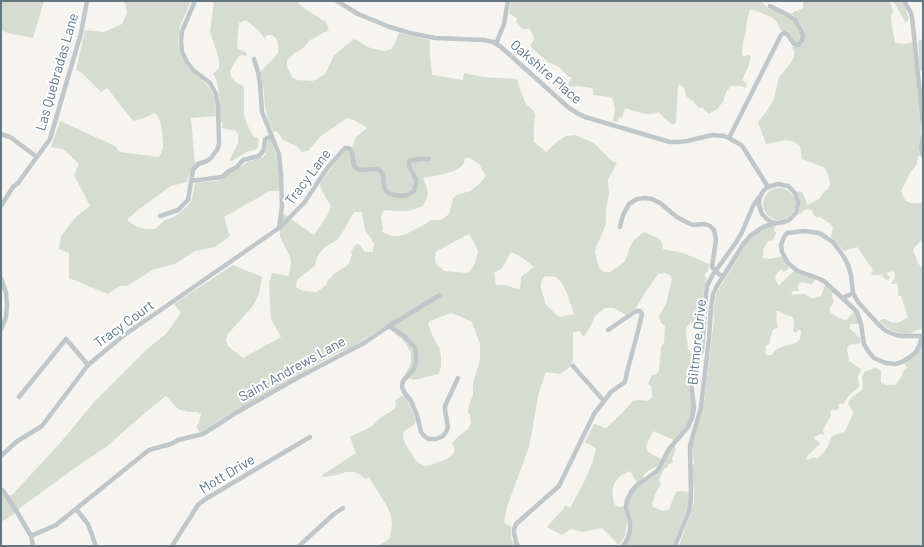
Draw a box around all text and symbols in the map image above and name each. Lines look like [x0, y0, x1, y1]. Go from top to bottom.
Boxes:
street label: Las Quebradas Lane [32, 11, 82, 133]
street label: Oakshire Place [507, 36, 585, 108]
street label: Tracy Lane [281, 146, 335, 208]
street label: Tracy Court [91, 297, 157, 351]
street label: Biltmore Drive [684, 298, 710, 386]
street label: Saint Andrews Lane [236, 333, 348, 405]
street label: Mott Drive [196, 451, 258, 497]

